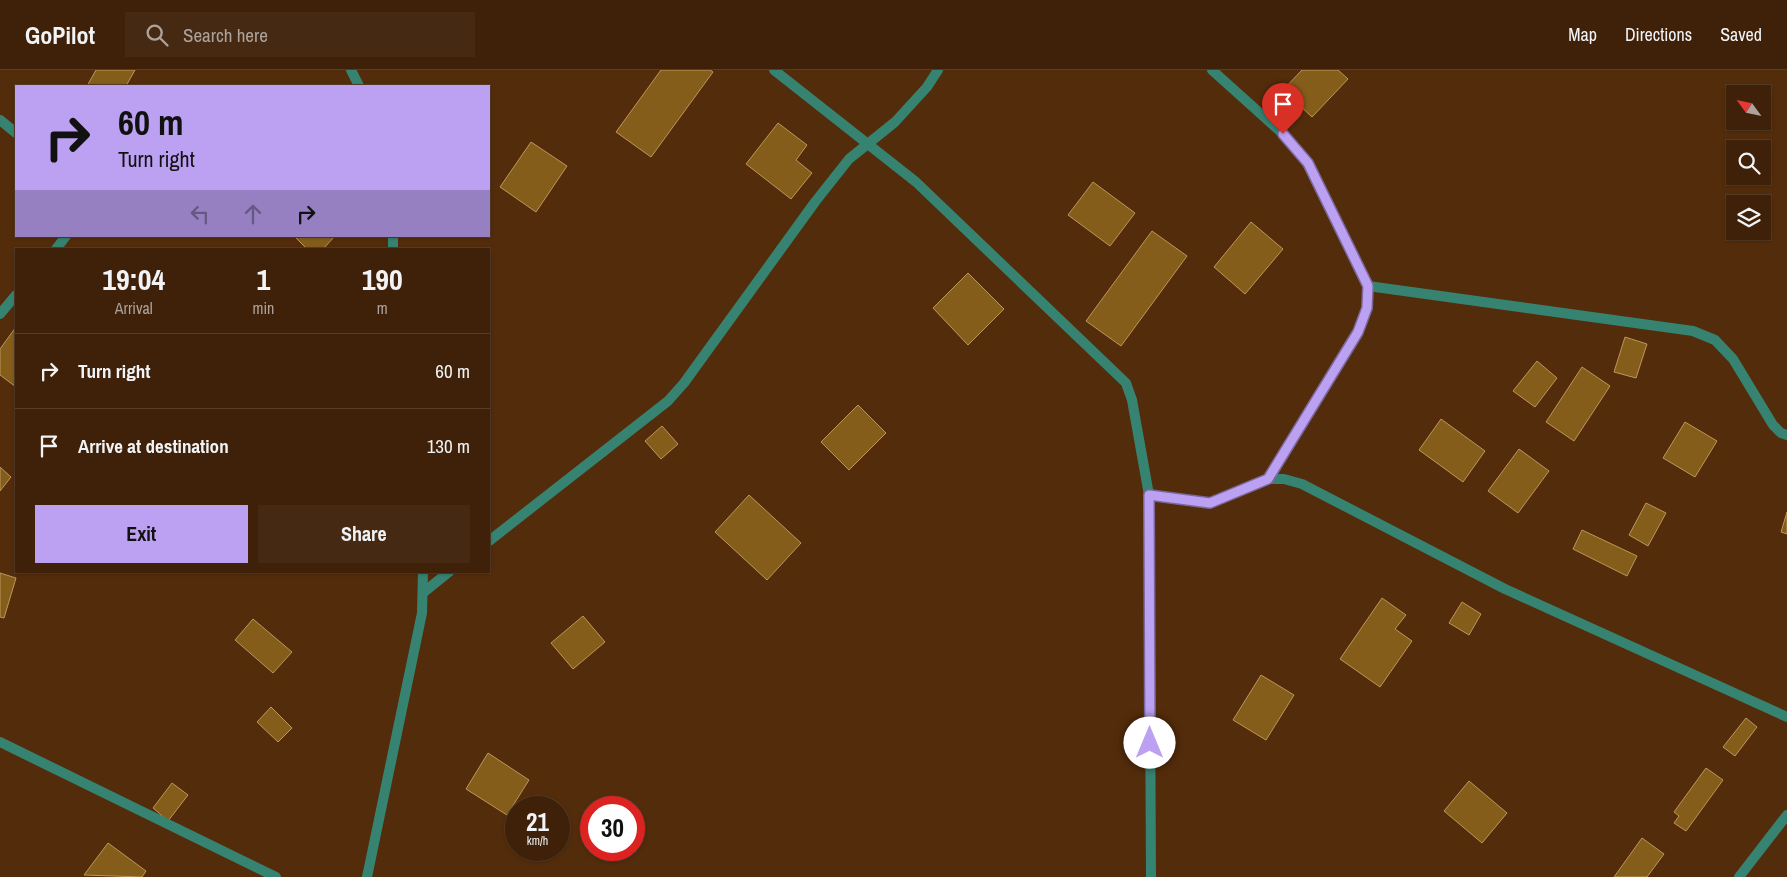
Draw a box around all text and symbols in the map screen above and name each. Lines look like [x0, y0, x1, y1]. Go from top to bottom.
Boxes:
search box [125, 12, 475, 57]
text: GoPilot [25, 19, 95, 51]
icon: search [143, 21, 171, 49]
text: Search here [183, 22, 268, 48]
text: Map [1568, 22, 1597, 47]
text: Directions [1625, 22, 1692, 47]
text: Saved [1720, 22, 1762, 47]
pin [1262, 83, 1304, 134]
north arrow [1726, 85, 1771, 130]
map controls [1726, 85, 1771, 240]
icon: arrive [1269, 90, 1297, 118]
text: 60 m [118, 99, 183, 146]
icon: right [35, 105, 100, 170]
button: search [1726, 140, 1771, 185]
text: Turn right [118, 144, 195, 174]
button: layers [1726, 195, 1771, 240]
icon: left [186, 200, 214, 228]
icon: ahead [239, 200, 267, 228]
icon: right [292, 200, 320, 228]
text: 19:04 [102, 259, 165, 299]
text: 1 [257, 259, 270, 299]
text: 190 [362, 259, 403, 299]
text: Arrival [115, 297, 153, 319]
text: min [252, 297, 274, 319]
text: m [377, 297, 388, 319]
icon: right [35, 357, 63, 385]
text: Turn right [78, 358, 150, 384]
text: 60 m [435, 358, 470, 384]
icon: arrive [35, 432, 63, 460]
text: Arrive at destination [78, 433, 229, 459]
text: 130 m [427, 433, 470, 459]
button: Exit [35, 505, 248, 563]
button: Share [258, 505, 470, 563]
position arrow [1123, 716, 1175, 768]
speed limit sign: 30 [580, 796, 645, 861]
text: 21 [526, 805, 549, 839]
text: km/h [527, 833, 548, 849]

